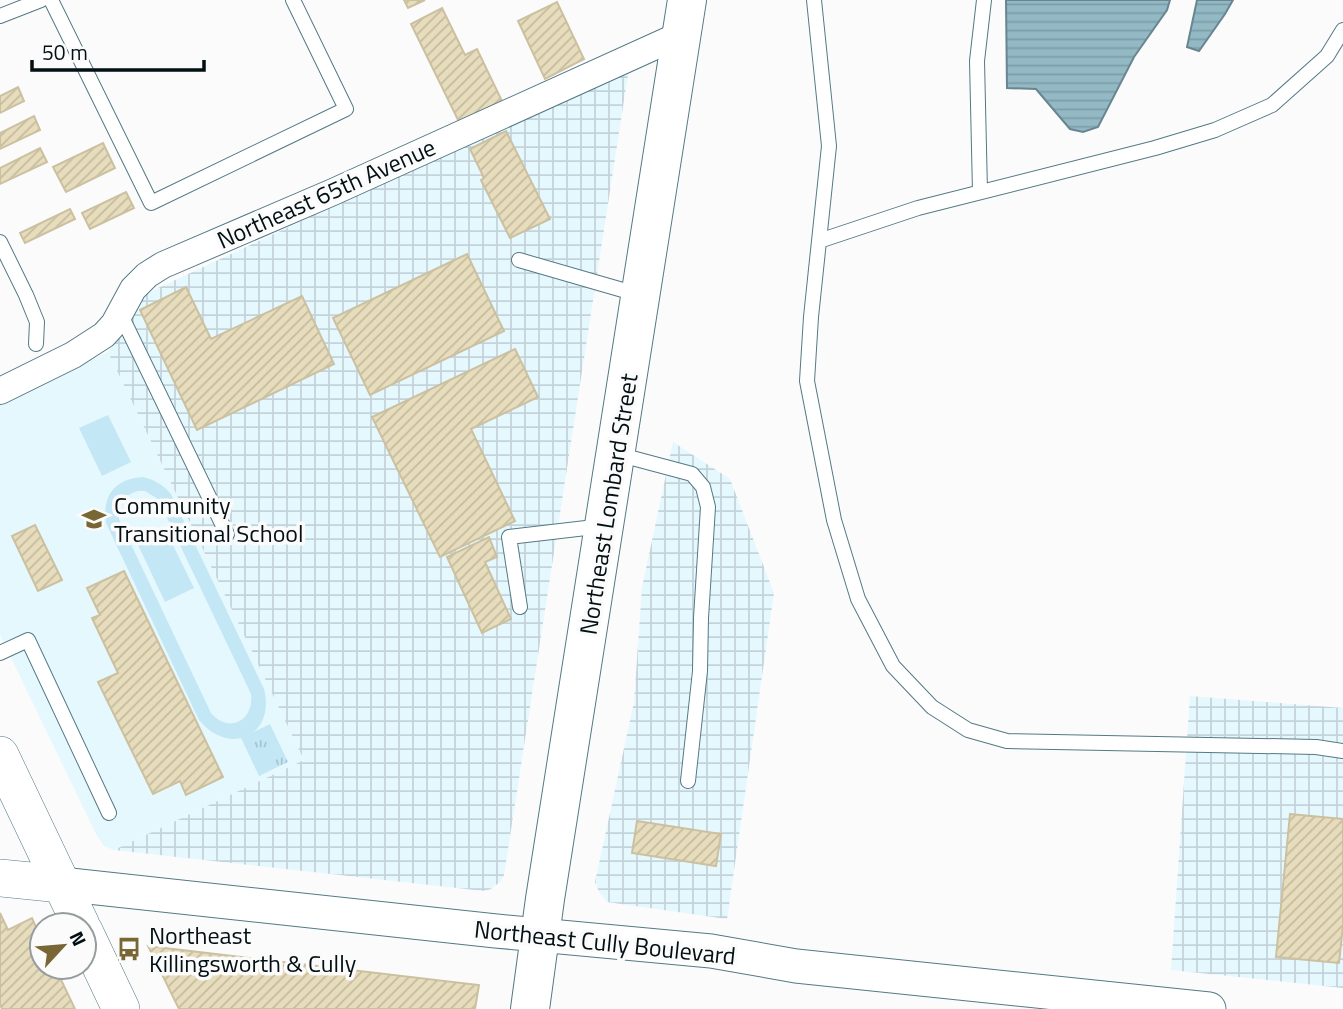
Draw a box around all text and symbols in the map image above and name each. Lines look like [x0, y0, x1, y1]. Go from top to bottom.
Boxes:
scale bar [32, 28, 203, 72]
text: 50 m [42, 36, 88, 68]
street label: Northeast 65th Avenue [211, 129, 441, 257]
street label: Northeast Lombard Street [570, 370, 647, 637]
place label: Community Transitional School [114, 487, 304, 551]
school or university icon: Community Transitional School [80, 505, 108, 533]
street label: Northeast Cully Boulevard [473, 910, 737, 974]
north arrow [28, 911, 98, 981]
place label: Northeast Killingsworth & Cully [149, 917, 357, 981]
text: N [63, 926, 95, 951]
bus stop icon: Northeast Killingsworth & Cully [115, 935, 143, 963]

